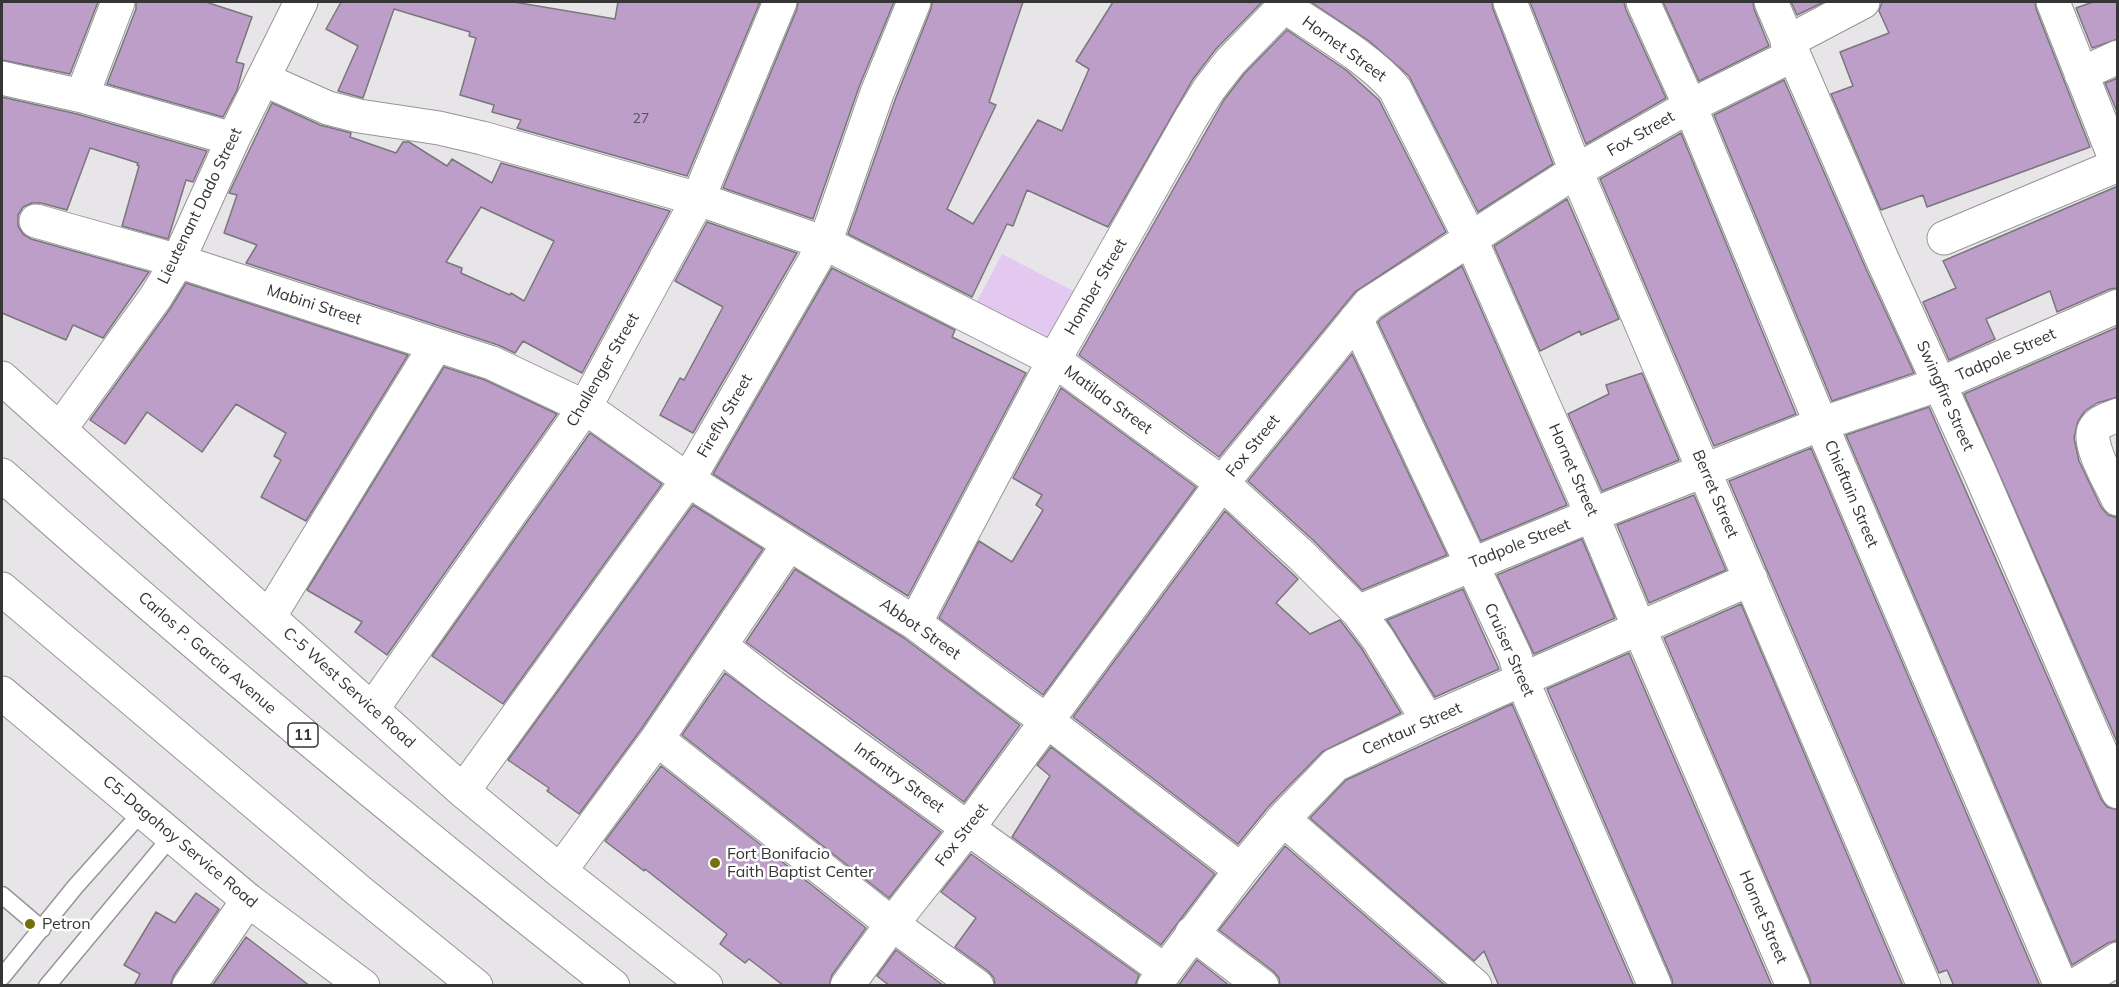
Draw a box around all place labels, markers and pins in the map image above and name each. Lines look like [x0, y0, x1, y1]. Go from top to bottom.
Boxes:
place label: Fort Bonifacio Faith Baptist Center [727, 844, 874, 882]
marker: Fort Bonifacio Faith Baptist Center [708, 856, 722, 870]
place label: Petron [42, 914, 91, 934]
marker: Petron [23, 917, 37, 931]

